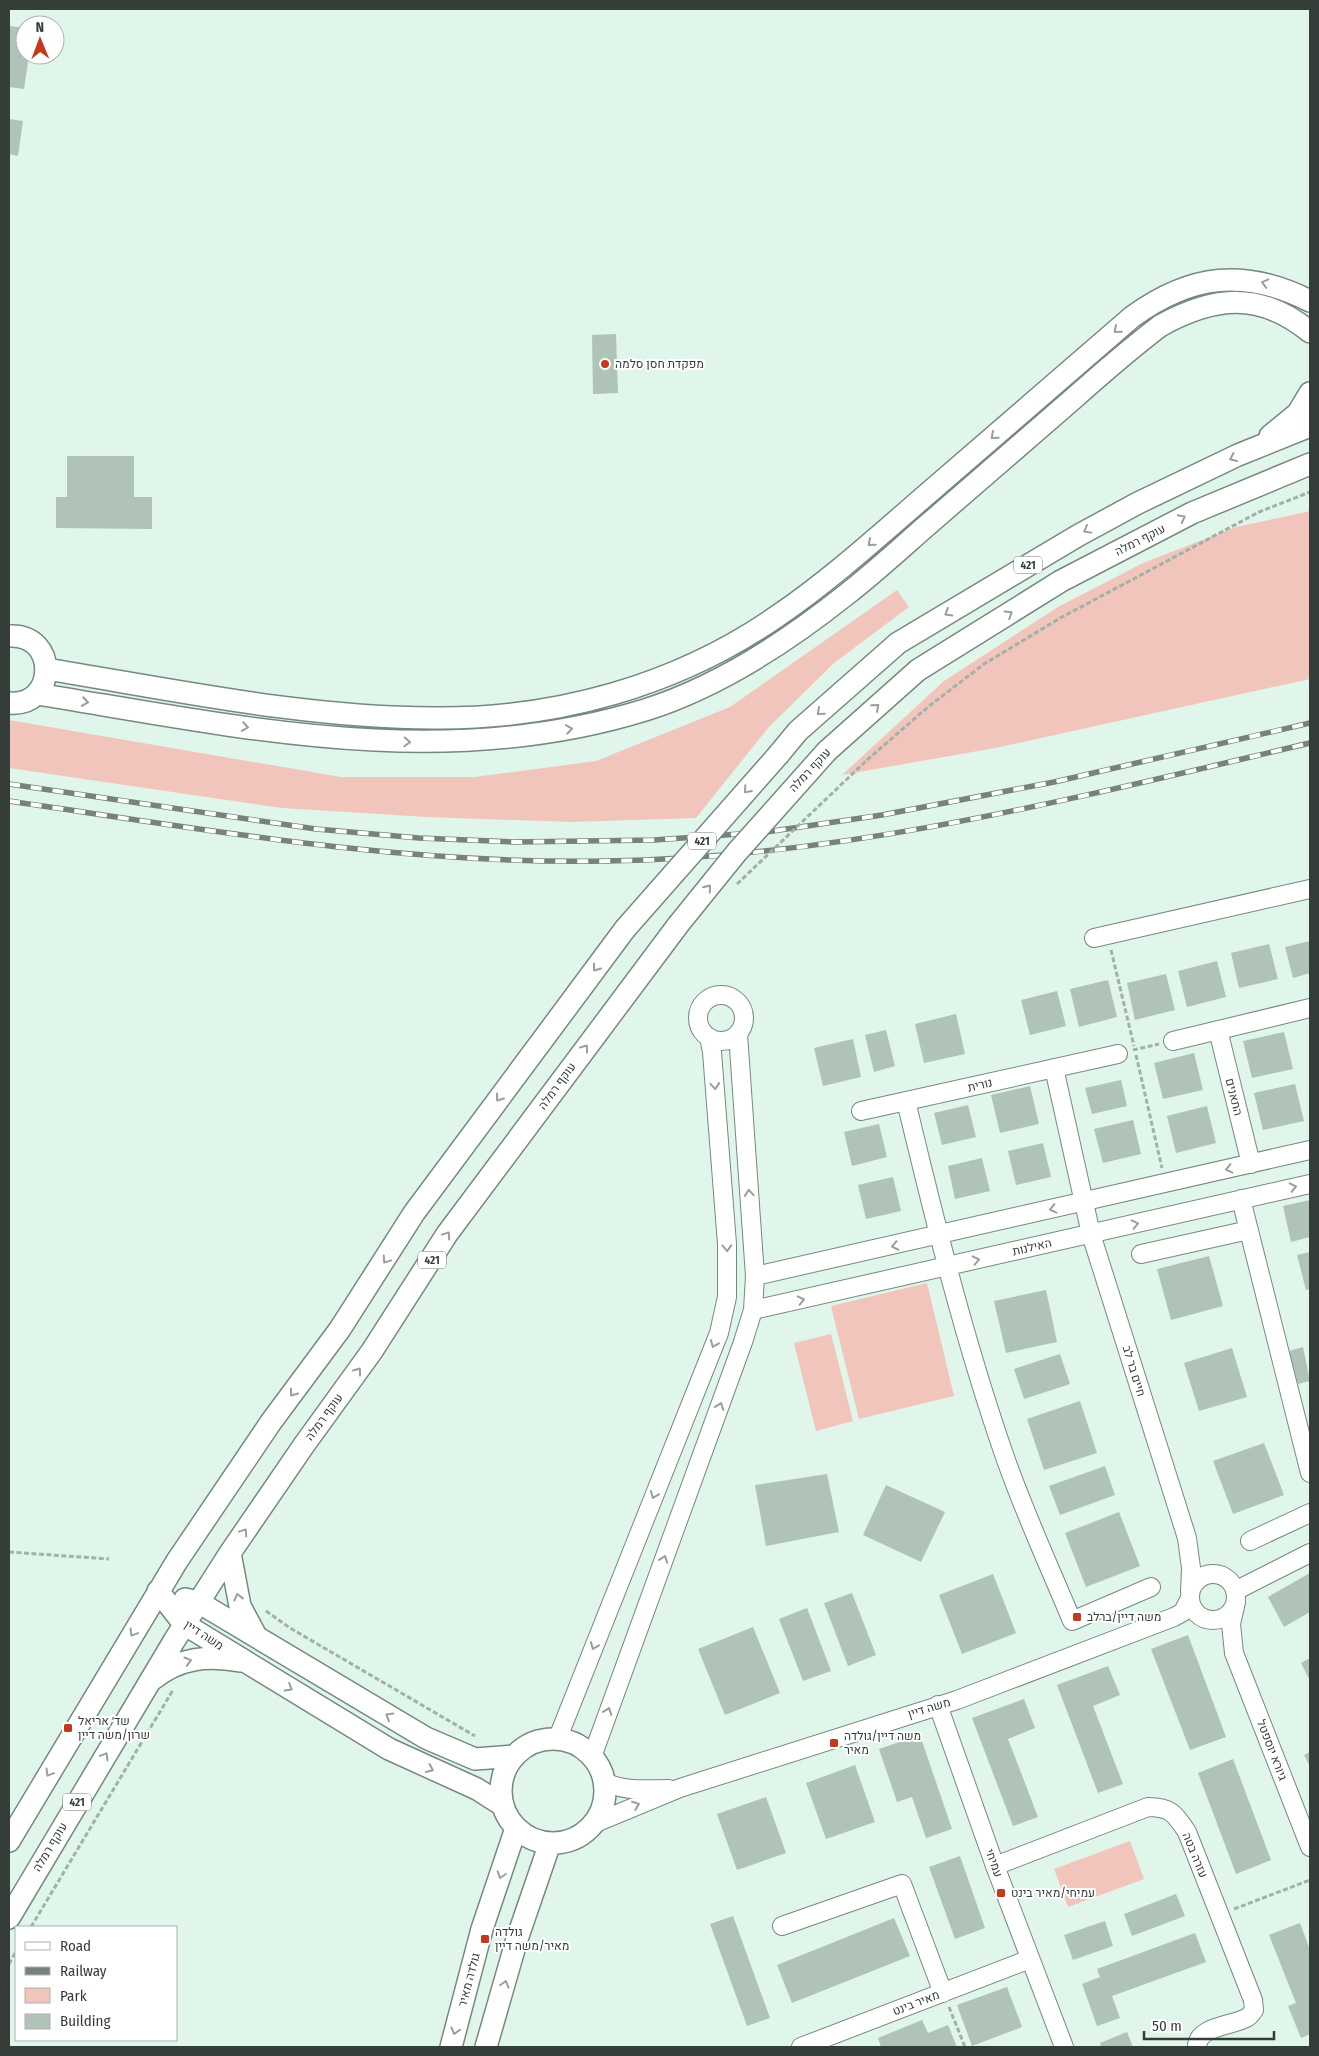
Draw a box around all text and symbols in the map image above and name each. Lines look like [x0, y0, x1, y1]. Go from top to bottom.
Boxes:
north arrow [15, 15, 65, 65]
text: N [35, 19, 44, 36]
one-way arrow [1262, 279, 1270, 289]
one-way arrow [1114, 324, 1123, 333]
place label: מפקדת חסן סלמה [615, 357, 704, 371]
marker: מפקדת חסן סלמה [599, 358, 611, 370]
one-way arrow [991, 431, 1000, 439]
one-way arrow [1229, 451, 1238, 462]
one-way arrow [1177, 514, 1186, 525]
street label: עוקף רמלה [1112, 521, 1168, 559]
one-way arrow [1084, 524, 1093, 534]
one-way arrow [868, 537, 877, 546]
road number: 421 [1014, 556, 1042, 574]
one-way arrow [944, 607, 953, 617]
one-way arrow [1003, 610, 1012, 620]
one-way arrow [81, 696, 89, 706]
one-way arrow [871, 703, 880, 712]
one-way arrow [816, 707, 825, 716]
one-way arrow [241, 722, 250, 732]
one-way arrow [564, 725, 573, 735]
one-way arrow [404, 737, 411, 747]
street label: עוקף רמלה [786, 745, 834, 795]
one-way arrow [743, 785, 752, 794]
road number: 421 [688, 832, 716, 849]
one-way arrow [703, 884, 712, 893]
one-way arrow [593, 962, 602, 972]
one-way arrow [579, 1044, 588, 1054]
street label: עוקף רמלה [535, 1060, 579, 1112]
street label: נורית [966, 1075, 994, 1095]
street label: התאנים [1223, 1077, 1245, 1117]
one-way arrow [709, 1082, 720, 1090]
one-way arrow [496, 1092, 505, 1102]
one-way arrow [1224, 1163, 1233, 1174]
one-way arrow [1289, 1182, 1298, 1193]
one-way arrow [744, 1189, 755, 1197]
one-way arrow [1049, 1203, 1058, 1214]
one-way arrow [1130, 1219, 1139, 1230]
one-way arrow [441, 1231, 450, 1241]
street label: האילנות [1011, 1236, 1053, 1258]
one-way arrow [890, 1240, 899, 1250]
one-way arrow [722, 1244, 733, 1252]
road number: 421 [418, 1252, 446, 1268]
one-way arrow [383, 1254, 392, 1264]
one-way arrow [972, 1255, 981, 1266]
one-way arrow [796, 1295, 805, 1306]
one-way arrow [710, 1339, 720, 1348]
street label: חיים בר לב [1120, 1344, 1148, 1398]
one-way arrow [352, 1367, 361, 1377]
one-way arrow [290, 1387, 299, 1397]
street label: עוקף רמלה [302, 1391, 346, 1443]
one-way arrow [714, 1402, 724, 1411]
one-way arrow [650, 1490, 660, 1499]
one-way arrow [238, 1529, 247, 1538]
one-way arrow [658, 1555, 668, 1563]
one-way arrow [233, 1592, 244, 1601]
place label: משה דיין/ברלב [1087, 1610, 1161, 1624]
marker: משה דיין/ברלב [1071, 1611, 1083, 1623]
street label: משה דיין [182, 1617, 226, 1653]
one-way arrow [129, 1628, 139, 1637]
one-way arrow [590, 1641, 600, 1650]
one-way arrow [183, 1657, 191, 1667]
one-way arrow [283, 1681, 292, 1691]
street label: משה דיין [906, 1695, 952, 1721]
one-way arrow [602, 1707, 612, 1716]
one-way arrow [386, 1713, 395, 1723]
place label: שד׳ אריאל שרון/משה דיין [78, 1714, 150, 1742]
street label: גיורא יוספטל [1254, 1718, 1290, 1783]
marker: שד׳ אריאל שרון/משה דיין [62, 1722, 74, 1734]
place label: משה דיין/גולדה מאיר [844, 1729, 921, 1757]
marker: משה דיין/גולדה מאיר [828, 1737, 840, 1749]
one-way arrow [99, 1752, 109, 1761]
one-way arrow [425, 1762, 434, 1773]
one-way arrow [46, 1767, 56, 1776]
road number: 421 [63, 1794, 91, 1810]
one-way arrow [631, 1801, 640, 1812]
street label: עוקף רמלה [30, 1820, 70, 1874]
street label: עזרה בטה [1180, 1830, 1210, 1880]
street label: עמיחי [982, 1847, 1006, 1879]
one-way arrow [496, 1870, 506, 1878]
place label: עמיחי/מאיר בינט [1011, 1886, 1095, 1900]
marker: עמיחי/מאיר בינט [995, 1887, 1007, 1899]
place label: גולדה מאיר/משה דיין [495, 1925, 569, 1953]
legend [15, 1926, 178, 2041]
marker: גולדה מאיר/משה דיין [479, 1933, 491, 1945]
text: Road [60, 1937, 91, 1955]
street label: גולדה מאיר [455, 1951, 483, 2009]
text: Railway [60, 1962, 107, 1980]
one-way arrow [499, 1980, 509, 1988]
text: Park [60, 1987, 87, 2005]
street label: מאיר בינט [890, 1988, 942, 2018]
scale bar [1144, 2008, 1274, 2040]
text: Building [60, 2012, 111, 2030]
text: 50 m [1152, 2017, 1182, 2035]
one-way arrow [450, 2026, 461, 2035]

